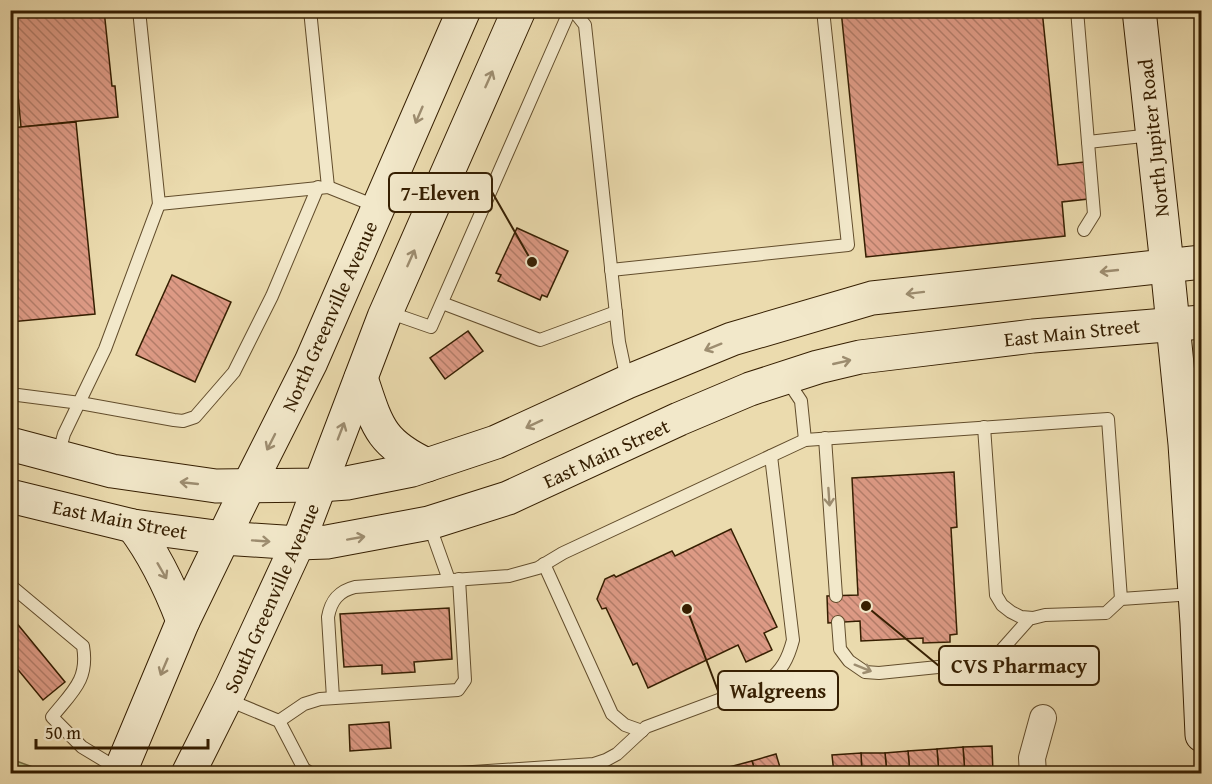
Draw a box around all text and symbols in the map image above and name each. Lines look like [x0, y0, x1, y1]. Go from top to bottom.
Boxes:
street label: North Jupiter Road [1130, 57, 1176, 218]
one-way arrow [484, 70, 495, 89]
one-way arrow [413, 105, 424, 124]
callout: 7-Eleven [389, 173, 492, 212]
text: 7-Eleven [400, 177, 480, 208]
street label: North Greenville Avenue [274, 216, 384, 416]
one-way arrow [406, 249, 417, 267]
one-way arrow [1100, 266, 1119, 277]
one-way arrow [906, 288, 926, 299]
street label: East Main Street [1003, 310, 1141, 354]
one-way arrow [704, 342, 723, 353]
one-way arrow [832, 355, 851, 367]
street label: East Main Street [538, 411, 674, 495]
one-way arrow [526, 419, 544, 431]
one-way arrow [336, 422, 347, 441]
one-way arrow [265, 432, 276, 450]
one-way arrow [180, 477, 200, 488]
one-way arrow [824, 486, 835, 506]
street label: East Main Street [50, 492, 190, 546]
street label: South Greenville Avenue [216, 498, 326, 698]
one-way arrow [346, 532, 365, 543]
one-way arrow [250, 536, 270, 547]
one-way arrow [156, 562, 168, 579]
callout: CVS Pharmacy [939, 646, 1099, 685]
text: CVS Pharmacy [951, 650, 1087, 681]
one-way arrow [158, 658, 169, 676]
one-way arrow [854, 664, 872, 675]
callout: Walgreens [718, 671, 838, 710]
text: Walgreens [730, 675, 826, 706]
scale bar [36, 712, 208, 750]
text: 50 m [45, 719, 81, 746]

